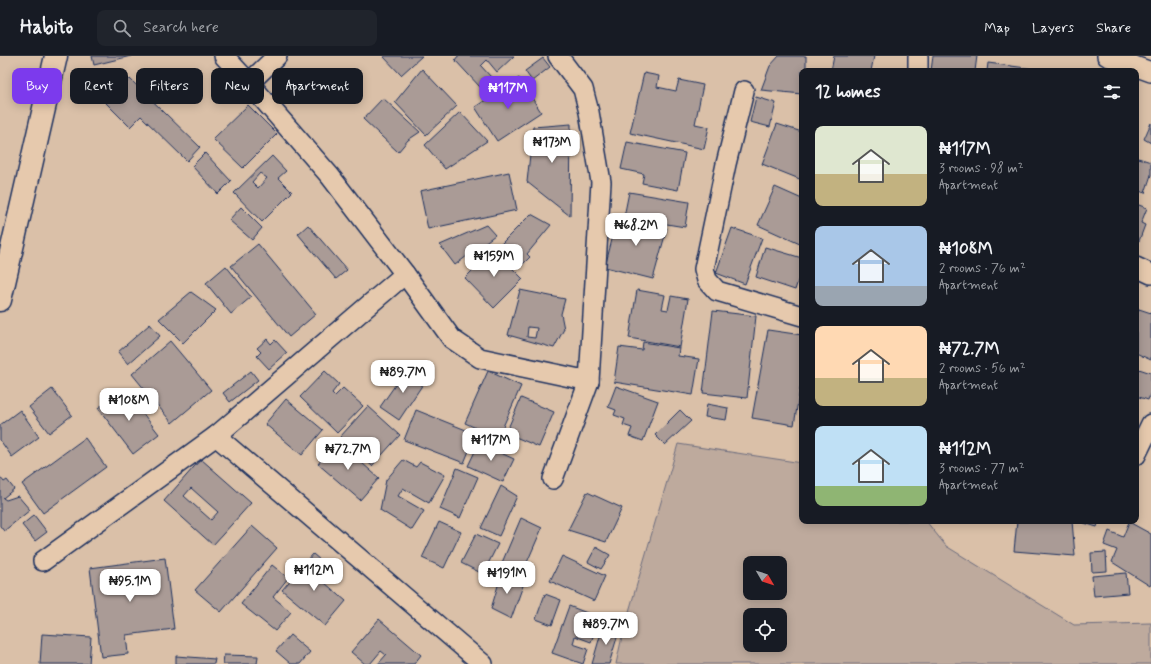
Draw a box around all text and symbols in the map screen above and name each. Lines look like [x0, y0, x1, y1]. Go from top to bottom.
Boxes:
search box [97, 10, 377, 46]
text: Habito [20, 15, 73, 40]
icon: search [111, 17, 133, 39]
text: Search here [143, 18, 219, 38]
text: Map [984, 19, 1010, 37]
text: Layers [1032, 19, 1074, 37]
text: Share [1096, 19, 1131, 37]
chip: Buy [12, 68, 62, 104]
chip: Rent [70, 68, 128, 104]
chip: Filters [136, 68, 203, 104]
chip: New [211, 68, 264, 104]
chip: Apartment [272, 68, 363, 104]
pin: ₦117M [480, 76, 536, 110]
text: ₦117M [488, 80, 528, 97]
text: 12 homes [815, 81, 881, 103]
icon: filters [1101, 81, 1123, 103]
pin: ₦173M [524, 130, 580, 164]
text: ₦173M [533, 134, 571, 151]
text: ₦117M [939, 138, 991, 160]
icon: home [847, 142, 895, 190]
text: 3 rooms · 98 m² [939, 160, 1024, 177]
text: Apartment [939, 177, 998, 194]
pin: ₦68.2M [603, 213, 669, 247]
text: ₦68.2M [614, 217, 658, 234]
text: ₦108M [939, 238, 993, 260]
icon: home [847, 242, 895, 290]
pin: ₦159M [466, 244, 522, 278]
text: ₦159M [474, 248, 514, 265]
text: 2 rooms · 76 m² [939, 260, 1026, 277]
text: Apartment [939, 277, 998, 294]
text: ₦72.7M [939, 338, 999, 360]
icon: home [847, 342, 895, 390]
pin: ₦89.7M [370, 360, 436, 394]
text: 2 rooms · 56 m² [939, 360, 1026, 377]
text: ₦89.7M [380, 364, 426, 381]
text: Apartment [939, 377, 998, 394]
pin: ₦108M [101, 388, 157, 422]
text: ₦108M [108, 392, 150, 409]
pin: ₦117M [463, 428, 519, 462]
text: ₦117M [471, 432, 511, 449]
pin: ₦72.7M [315, 437, 381, 471]
text: ₦112M [939, 438, 991, 460]
text: ₦72.7M [325, 441, 371, 458]
icon: home [847, 442, 895, 490]
text: 3 rooms · 77 m² [939, 460, 1025, 477]
text: Apartment [939, 477, 998, 494]
north arrow [743, 556, 787, 600]
map controls [743, 556, 787, 652]
pin: ₦112M [286, 558, 342, 592]
pin: ₦191M [479, 561, 535, 595]
text: ₦112M [294, 562, 334, 579]
text: ₦191M [487, 565, 527, 582]
pin: ₦95.1M [97, 569, 163, 603]
text: ₦95.1M [109, 573, 151, 590]
button: locate [743, 608, 787, 652]
pin: ₦89.7M [573, 612, 639, 646]
text: ₦89.7M [583, 616, 629, 633]

